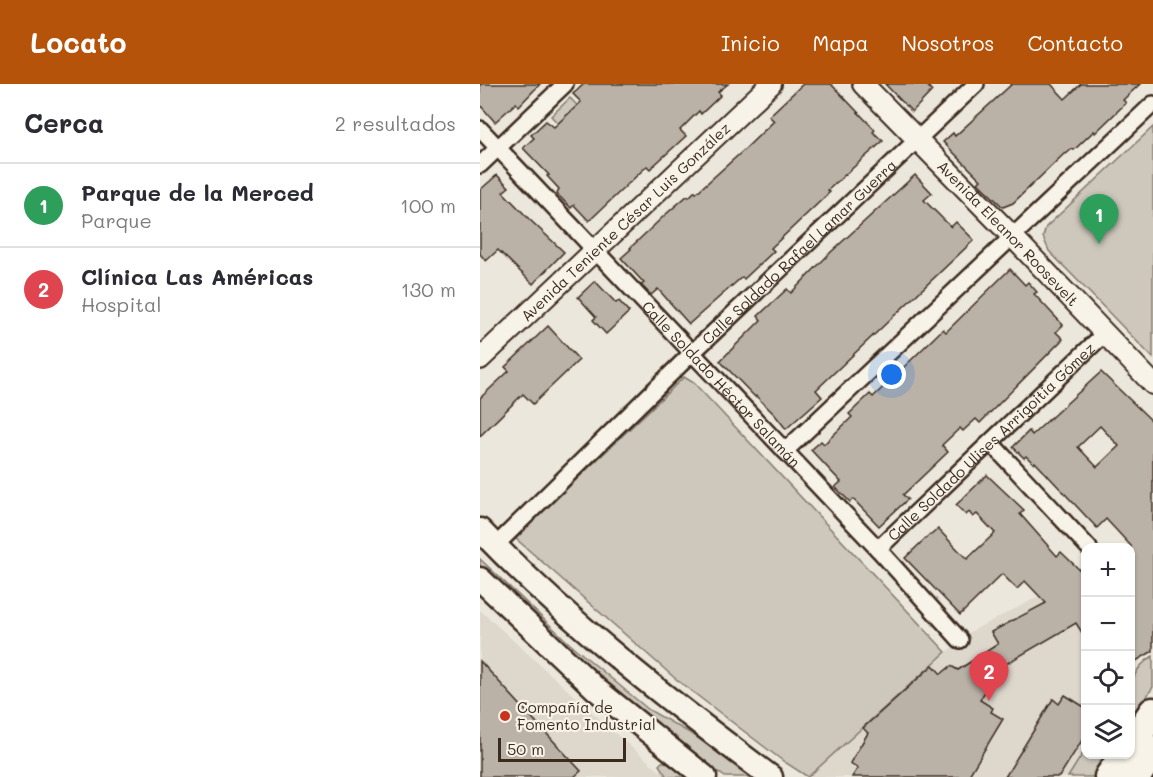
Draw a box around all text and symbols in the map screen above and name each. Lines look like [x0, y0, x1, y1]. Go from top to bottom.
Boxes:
text: Locato [30, 24, 127, 60]
text: Inicio [721, 29, 780, 56]
text: Mapa [813, 29, 868, 56]
text: Nosotros [901, 29, 995, 56]
text: Contacto [1028, 29, 1123, 56]
text: Cerca [24, 106, 104, 140]
text: 2 resultados [335, 110, 456, 136]
street label: Avenida Teniente César Luis González [516, 118, 734, 325]
street label: Calle Soldado Rafael Lamar Guerra [697, 155, 901, 349]
street label: Avenida Eleanor Roosevelt [933, 156, 1083, 310]
text: Parque de la Merced [81, 178, 314, 207]
text: 1 [39, 192, 48, 218]
text: 100 m [400, 192, 456, 218]
pin: 1 [1080, 194, 1118, 244]
text: Parque [81, 207, 152, 233]
text: Clínica Las Américas [81, 262, 313, 291]
text: 2 [38, 276, 49, 302]
text: 130 m [401, 276, 456, 302]
text: Hospital [81, 291, 162, 317]
street label: Calle Soldado Héctor Salamán [638, 296, 805, 471]
street label: Calle Soldado Ulises Arrigoitia Gómez [883, 338, 1099, 545]
your location [877, 360, 906, 389]
map controls [1081, 543, 1135, 759]
button: + [1081, 543, 1135, 597]
button: − [1081, 597, 1135, 651]
button: locate [1081, 651, 1135, 705]
pin: 2 [970, 652, 1008, 701]
place label: Compañía de Fomento Industrial [517, 697, 656, 734]
button: layers [1081, 705, 1135, 759]
marker: Compañía de Fomento Industrial [498, 709, 512, 723]
scale bar [498, 735, 626, 762]
text: 50 m [507, 738, 544, 759]

